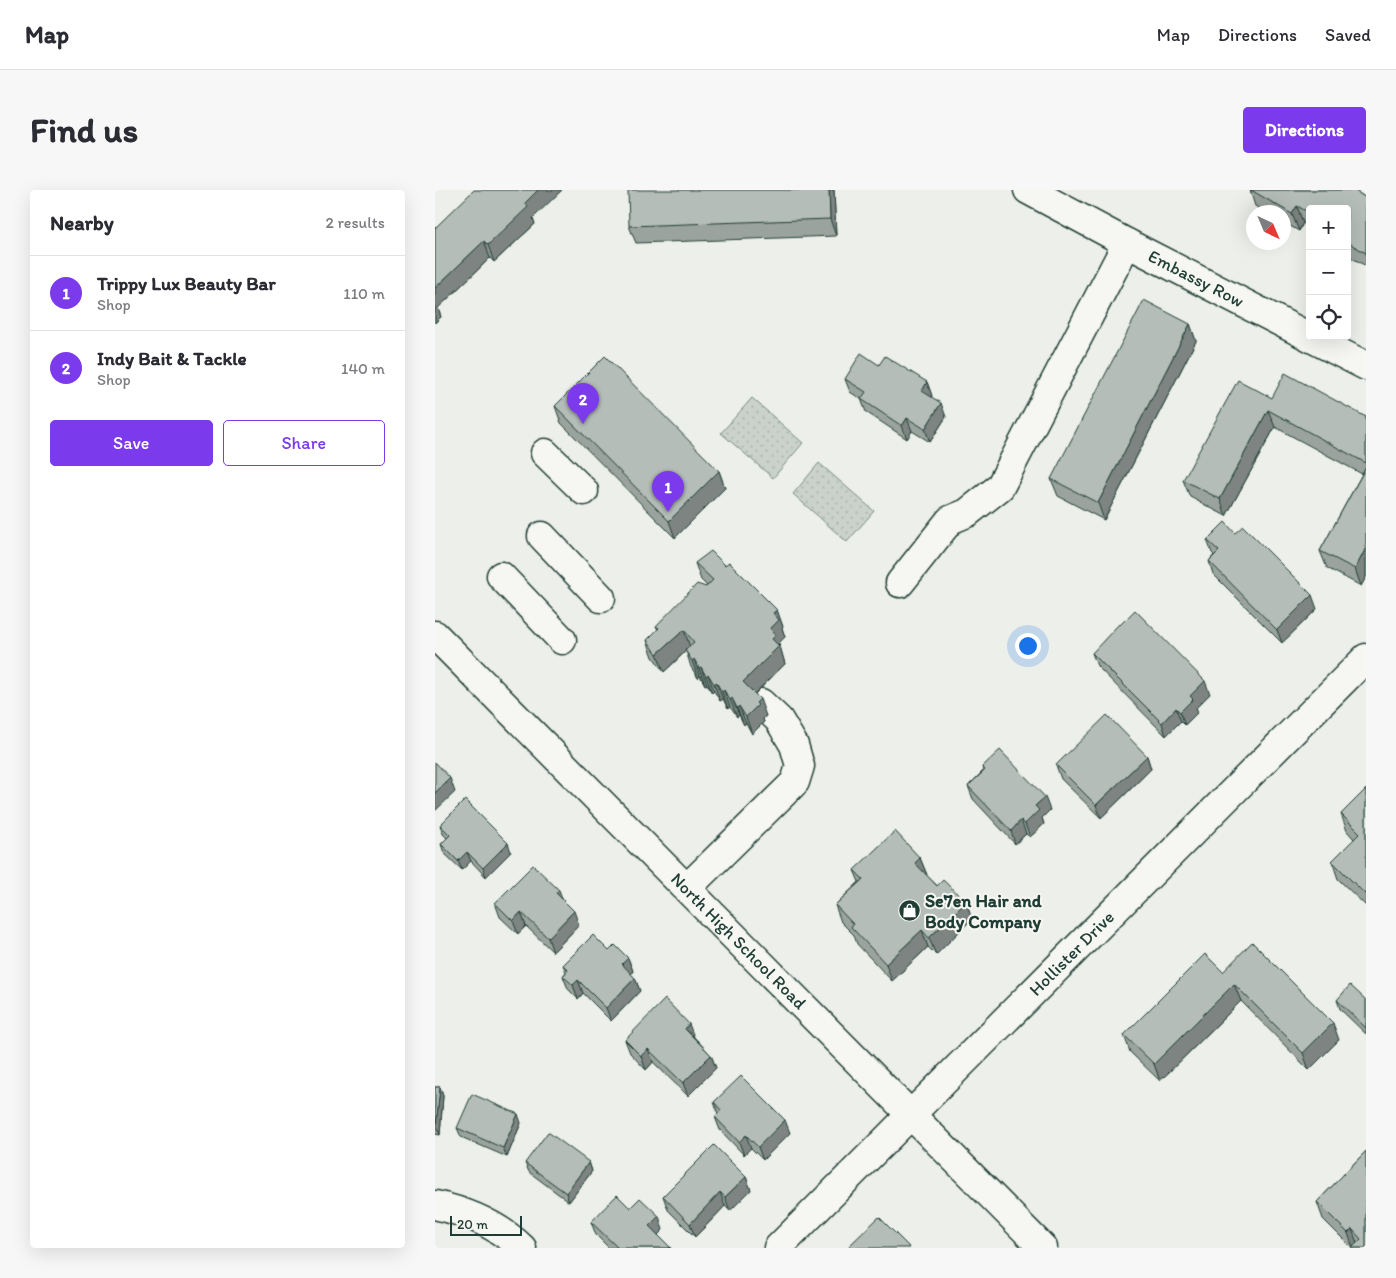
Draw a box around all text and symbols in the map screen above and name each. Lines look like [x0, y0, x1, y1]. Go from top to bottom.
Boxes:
text: Map [25, 20, 69, 49]
text: Map [1157, 24, 1190, 46]
text: Directions [1218, 24, 1297, 46]
text: Saved [1325, 24, 1371, 46]
button: Directions [1243, 107, 1366, 153]
text: Find us [30, 109, 138, 151]
north arrow [1246, 205, 1291, 250]
map controls [1306, 205, 1351, 340]
button: + [1306, 205, 1351, 250]
text: Nearby [50, 210, 114, 235]
text: 2 results [325, 213, 385, 232]
street label: Embassy Row [1144, 245, 1248, 312]
button: − [1306, 250, 1351, 295]
text: Trippy Lux Beauty Bar [97, 272, 276, 295]
text: 1 [62, 284, 70, 303]
text: 110 m [343, 284, 385, 303]
text: Shop [97, 295, 131, 314]
button: locate [1306, 295, 1351, 340]
text: Indy Bait & Tackle [97, 347, 247, 370]
text: 2 [62, 359, 70, 378]
text: 140 m [341, 359, 385, 378]
text: Shop [97, 370, 131, 389]
pin: 2 [567, 383, 599, 424]
button: Save [50, 420, 213, 466]
button: Share [223, 420, 385, 466]
pin: 1 [652, 471, 684, 512]
your location [1015, 633, 1041, 659]
street label: North High School Road [666, 868, 811, 1014]
place label: Se7en Hair and Body Company [925, 890, 1043, 933]
shop icon: Se7en Hair and Body Company [897, 899, 921, 923]
street label: Hollister Drive [1024, 906, 1119, 1001]
scale bar [450, 1213, 523, 1236]
text: 20 m [457, 1216, 488, 1233]

